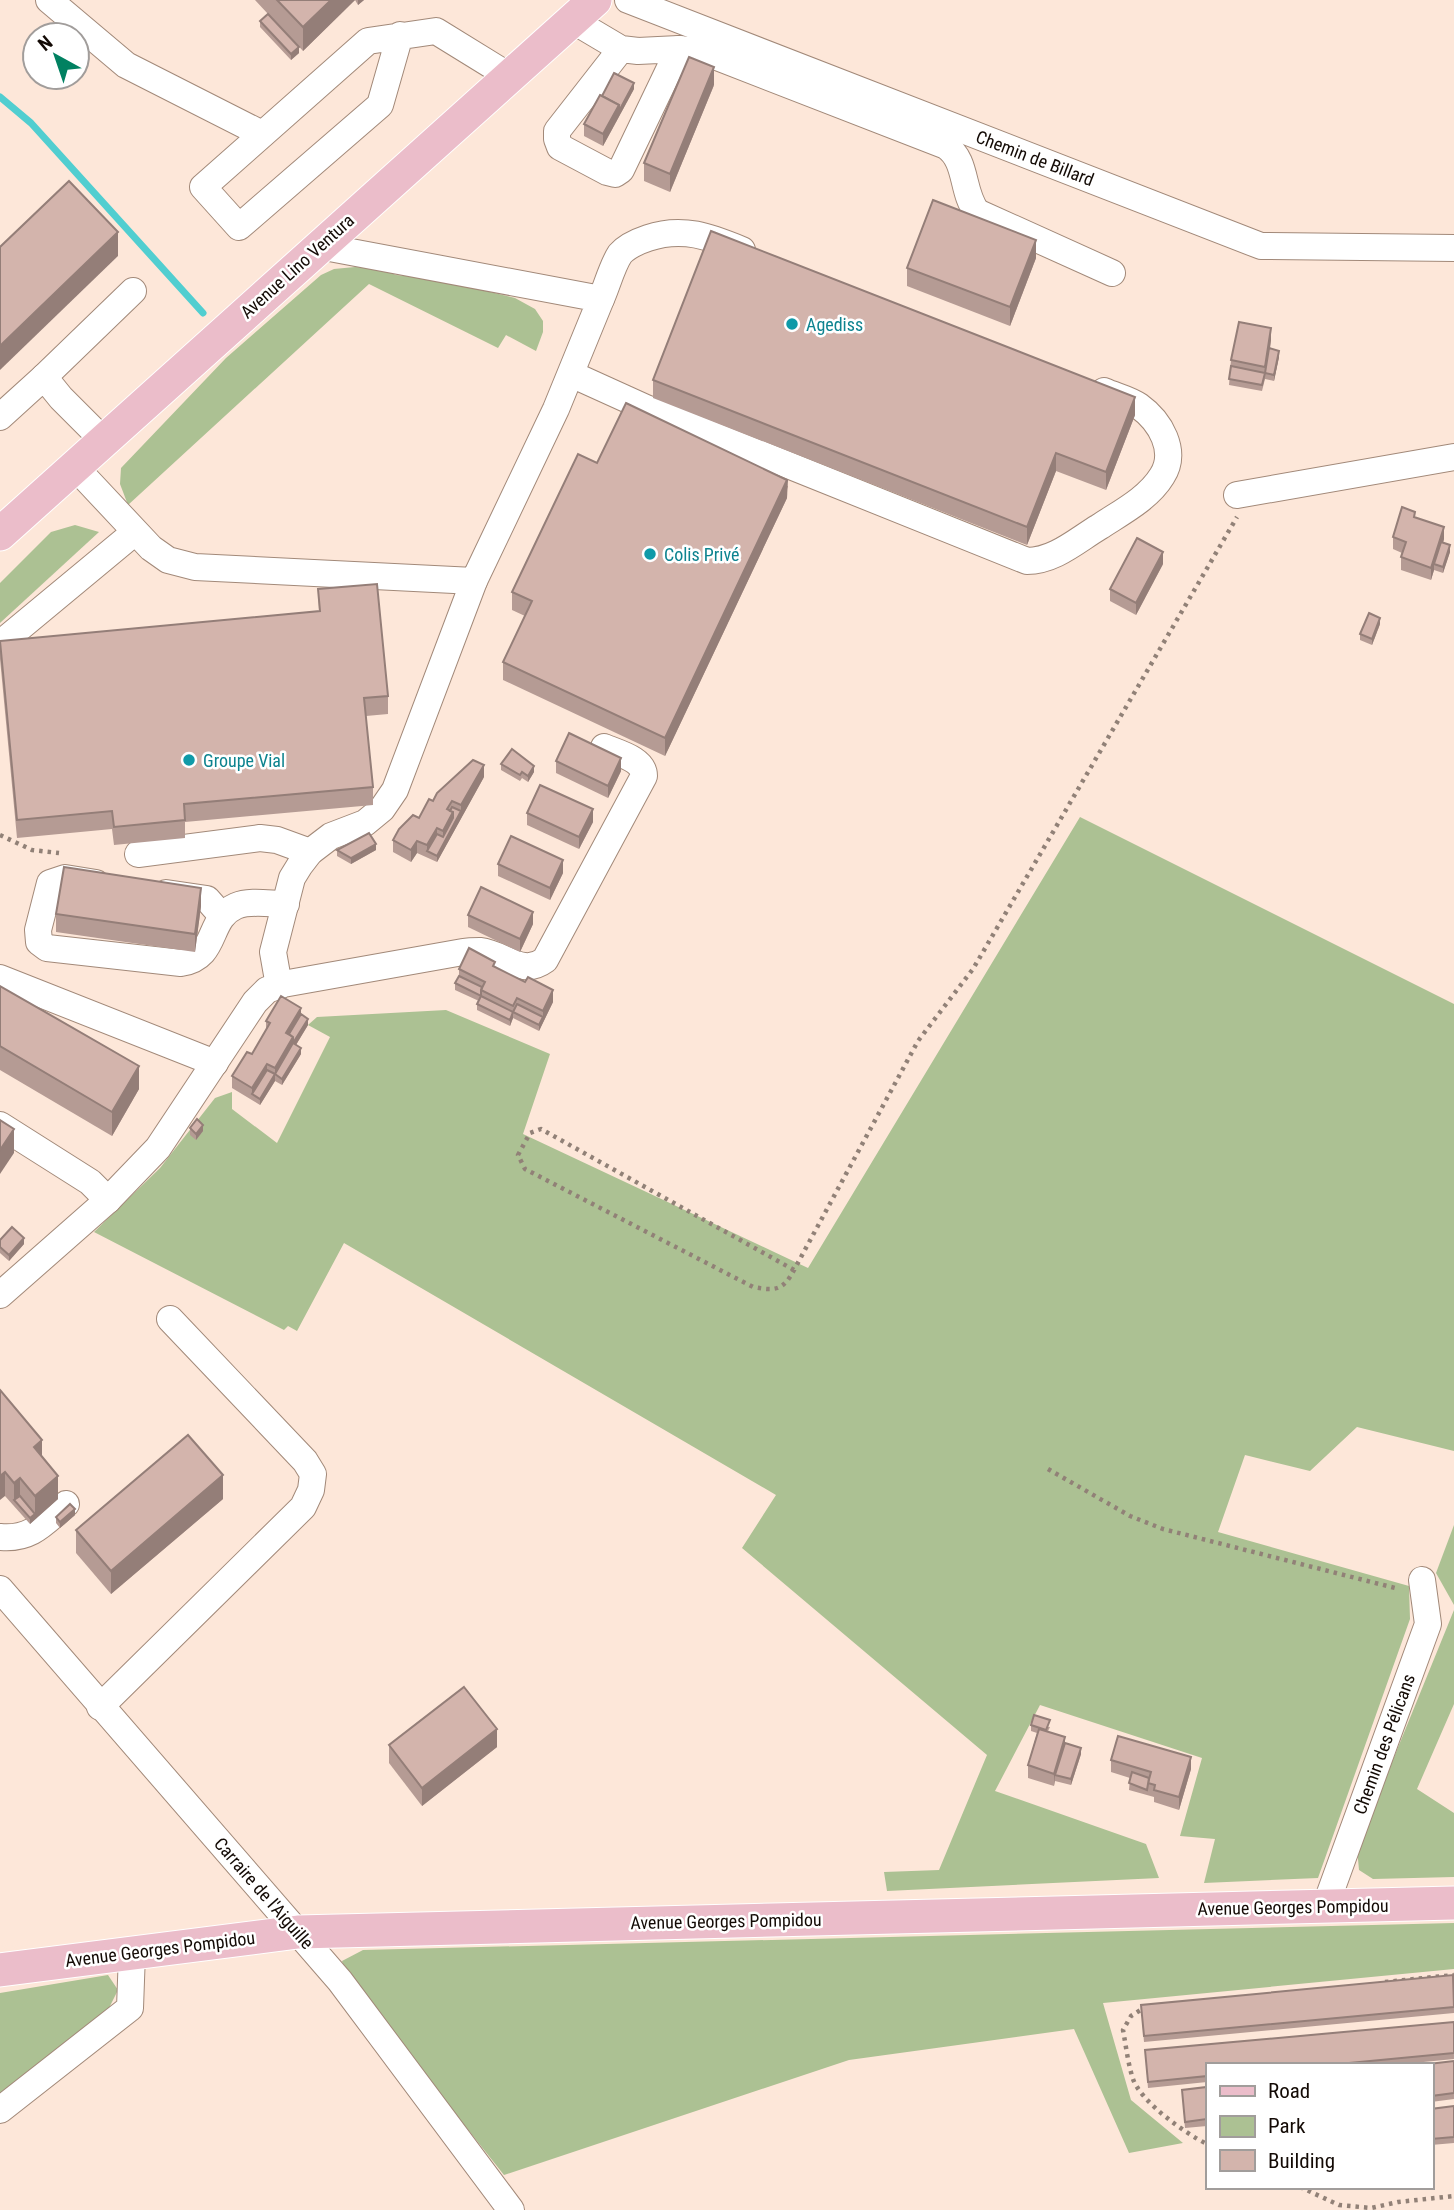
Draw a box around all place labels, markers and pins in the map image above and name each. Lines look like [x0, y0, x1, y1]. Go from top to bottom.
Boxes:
place label: Agediss [806, 314, 863, 335]
marker: Agediss [784, 316, 800, 332]
place label: Colis Privé [664, 544, 739, 565]
marker: Colis Privé [642, 546, 658, 562]
place label: Groupe Vial [203, 750, 285, 771]
marker: Groupe Vial [181, 752, 197, 768]

